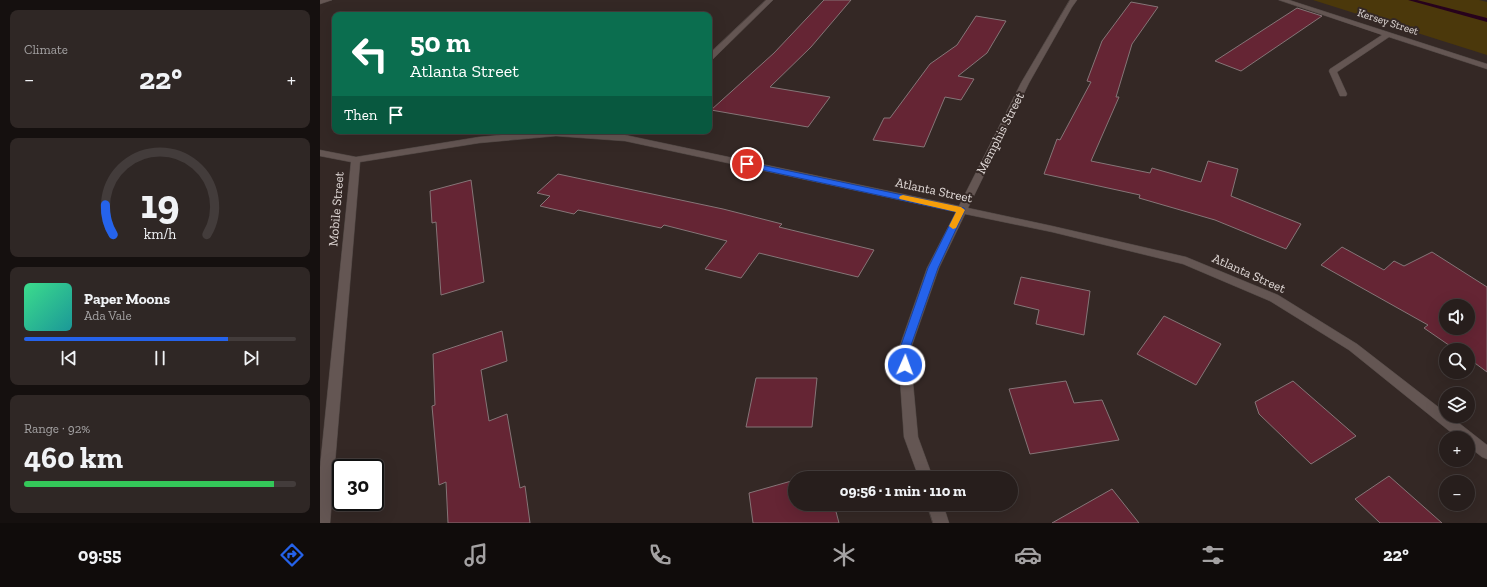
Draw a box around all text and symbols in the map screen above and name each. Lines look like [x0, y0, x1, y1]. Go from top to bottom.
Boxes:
street label: Kersey Street [1356, 6, 1421, 38]
text: 50 m [410, 26, 471, 59]
icon: left [344, 28, 396, 80]
text: Climate [24, 42, 68, 57]
text: Atlanta Street [410, 60, 519, 82]
text: 22° [139, 61, 182, 97]
text: − [24, 66, 34, 93]
text: + [287, 66, 296, 93]
street label: Memphis Street [973, 90, 1027, 176]
icon: arrive [385, 104, 407, 126]
text: Then [344, 106, 377, 124]
pin [730, 147, 764, 181]
icon: arrive [736, 153, 758, 175]
street label: Mobile Street [325, 171, 347, 247]
street label: Atlanta Street [894, 174, 974, 206]
text: 19 [140, 179, 180, 229]
text: km/h [144, 226, 176, 243]
street label: Atlanta Street [1210, 250, 1288, 296]
text: Paper Moons [84, 290, 170, 308]
map controls [1439, 299, 1475, 511]
button: sound [1439, 299, 1475, 335]
text: Ada Vale [84, 308, 132, 323]
button: search [1439, 343, 1475, 379]
position arrow [884, 344, 926, 386]
icon: previous [58, 347, 80, 369]
icon: pause [149, 347, 171, 369]
icon: next [240, 347, 262, 369]
button: layers [1439, 387, 1475, 423]
text: Range · 92% [24, 421, 90, 436]
button: + [1439, 431, 1475, 467]
text: 460 km [24, 440, 123, 476]
speed limit sign: 30 [332, 459, 384, 511]
button: − [1439, 475, 1475, 511]
text: 09:56 · 1 min · 110 m [840, 482, 966, 500]
icon: directions [278, 541, 306, 569]
icon: music [462, 541, 490, 569]
icon: phone [646, 541, 674, 569]
icon: climate [830, 541, 858, 569]
icon: car [1014, 541, 1042, 569]
icon: filters [1199, 541, 1227, 569]
text: 09:55 [78, 544, 121, 566]
text: 22° [1383, 544, 1409, 566]

